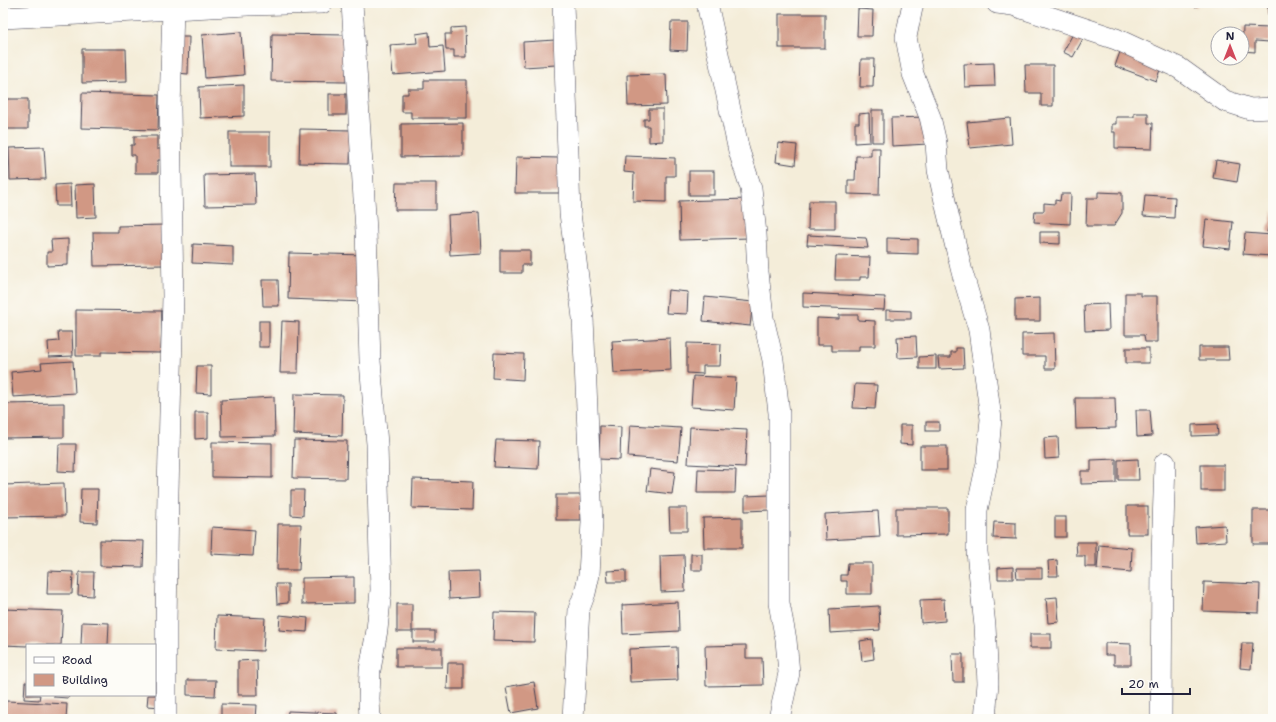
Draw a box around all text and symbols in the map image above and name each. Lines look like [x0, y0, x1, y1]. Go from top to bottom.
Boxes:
north arrow [1210, 26, 1250, 66]
text: N [1226, 29, 1235, 44]
legend [26, 644, 156, 696]
text: Road [62, 652, 93, 668]
scale bar [1122, 670, 1190, 696]
text: Building [62, 672, 108, 688]
text: 20 m [1128, 676, 1159, 692]

